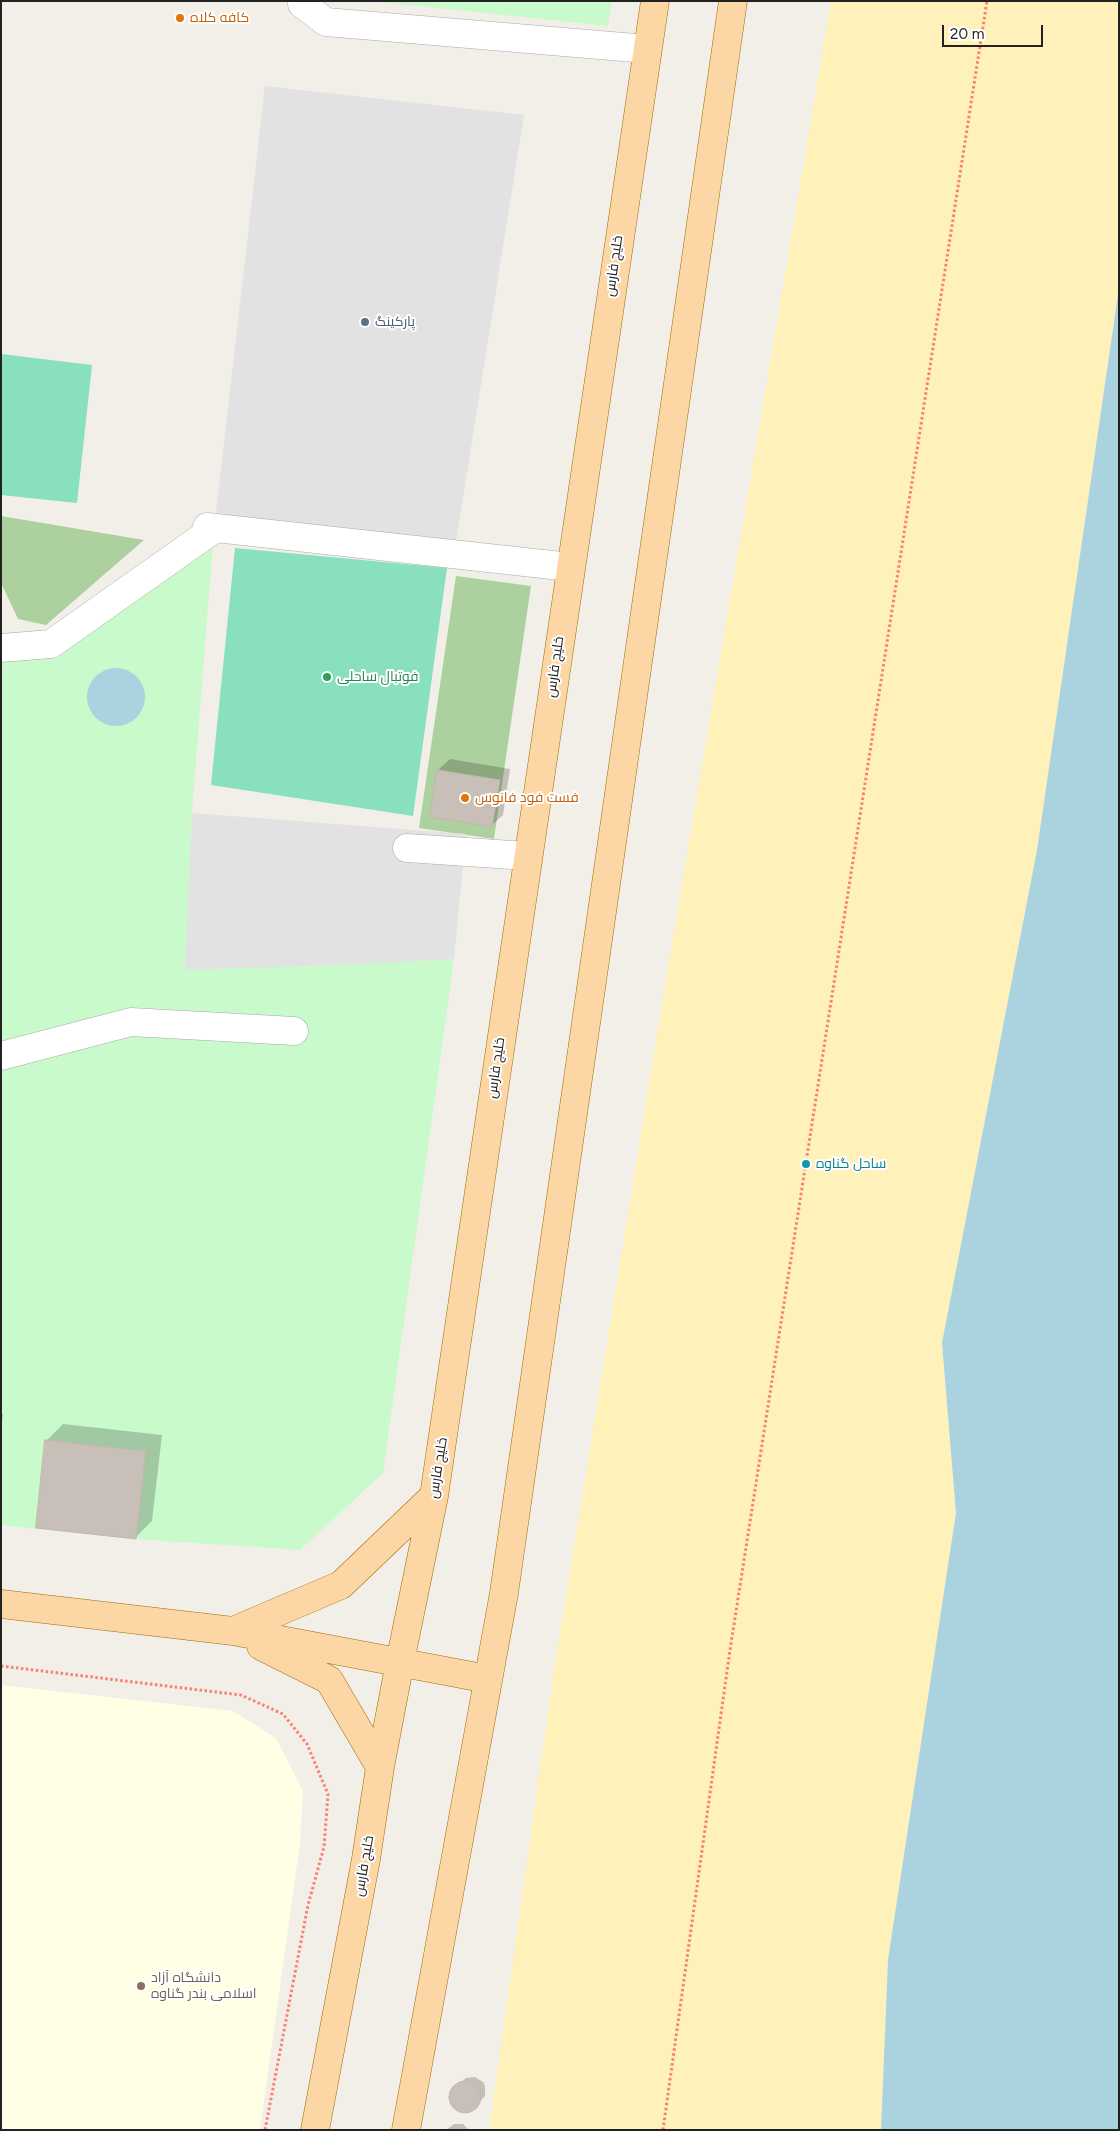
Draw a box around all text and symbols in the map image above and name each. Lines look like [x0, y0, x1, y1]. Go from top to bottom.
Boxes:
place label: کافه کلاه [190, 10, 249, 26]
marker: کافه کلاه [174, 12, 186, 24]
scale bar [945, 15, 1046, 47]
text: 20 m [950, 25, 984, 43]
street label: خلیج فارس [601, 234, 627, 298]
place label: پارکینگ [375, 314, 415, 330]
marker: پارکینگ [359, 316, 371, 328]
street label: خلیج فارس [542, 635, 568, 699]
place label: فوتبال ساحلی [337, 669, 419, 685]
marker: فوتبال ساحلی [321, 671, 333, 683]
place label: فست فود فانوس [475, 790, 579, 806]
marker: فست فود فانوس [459, 792, 471, 804]
street label: خلیج فارس [483, 1036, 509, 1100]
place label: ساحل گناوه [816, 1156, 886, 1172]
marker: ساحل گناوه [800, 1158, 812, 1170]
street label: خلیج فارس [425, 1436, 451, 1500]
street label: خلیج فارس [350, 1834, 378, 1898]
place label: دانشگاه آزاد اسلامی بندر گناوه [151, 1970, 257, 2002]
marker: دانشگاه آزاد اسلامی بندر گناوه [135, 1980, 147, 1992]

